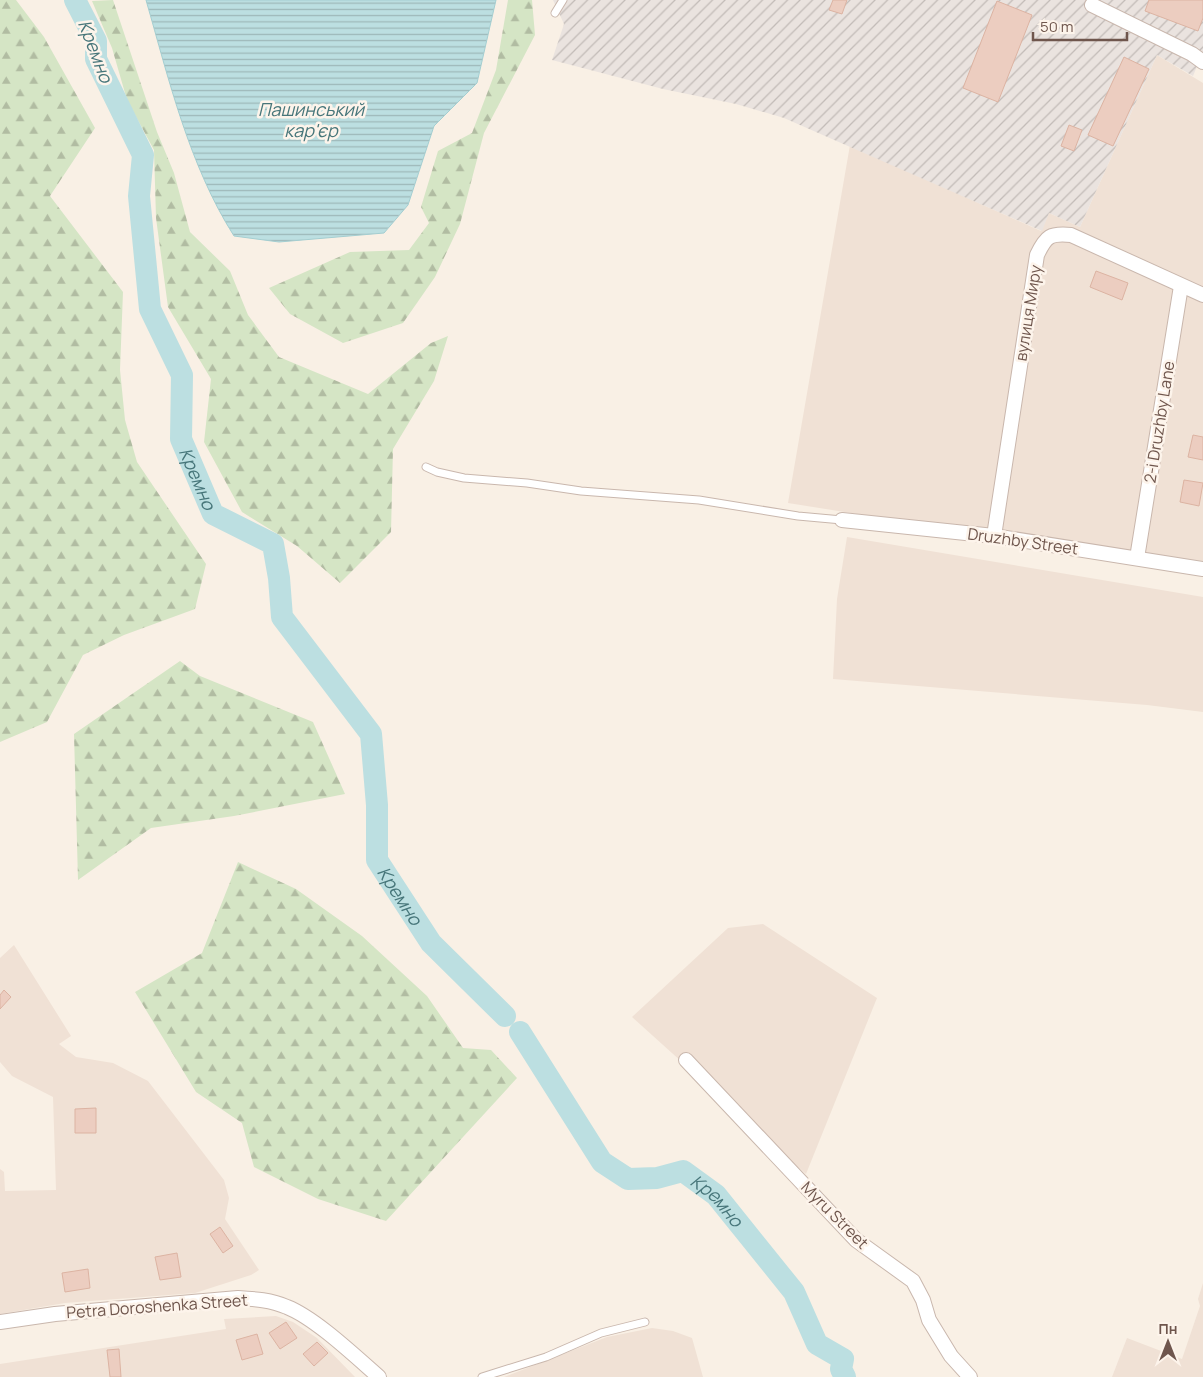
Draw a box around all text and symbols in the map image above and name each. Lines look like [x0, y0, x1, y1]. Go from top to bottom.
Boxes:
scale bar [1033, 10, 1127, 42]
water label: Кремно [73, 16, 119, 87]
text: 50 m [1040, 16, 1074, 37]
water label: Пашинський кар'єр [258, 97, 366, 142]
street label: вулиця Миру [1010, 263, 1047, 363]
street label: 2-i Druzhby Lane [1138, 359, 1180, 485]
water label: Кремно [174, 444, 222, 515]
street label: Druzhby Street [966, 522, 1080, 560]
water label: Кремно [372, 862, 429, 931]
water label: Кремно [686, 1169, 749, 1233]
street label: Myru Street [796, 1176, 874, 1254]
street label: Petra Doroshenka Street [66, 1289, 248, 1323]
north arrow [1143, 1317, 1193, 1367]
text: Пн [1159, 1319, 1177, 1338]

